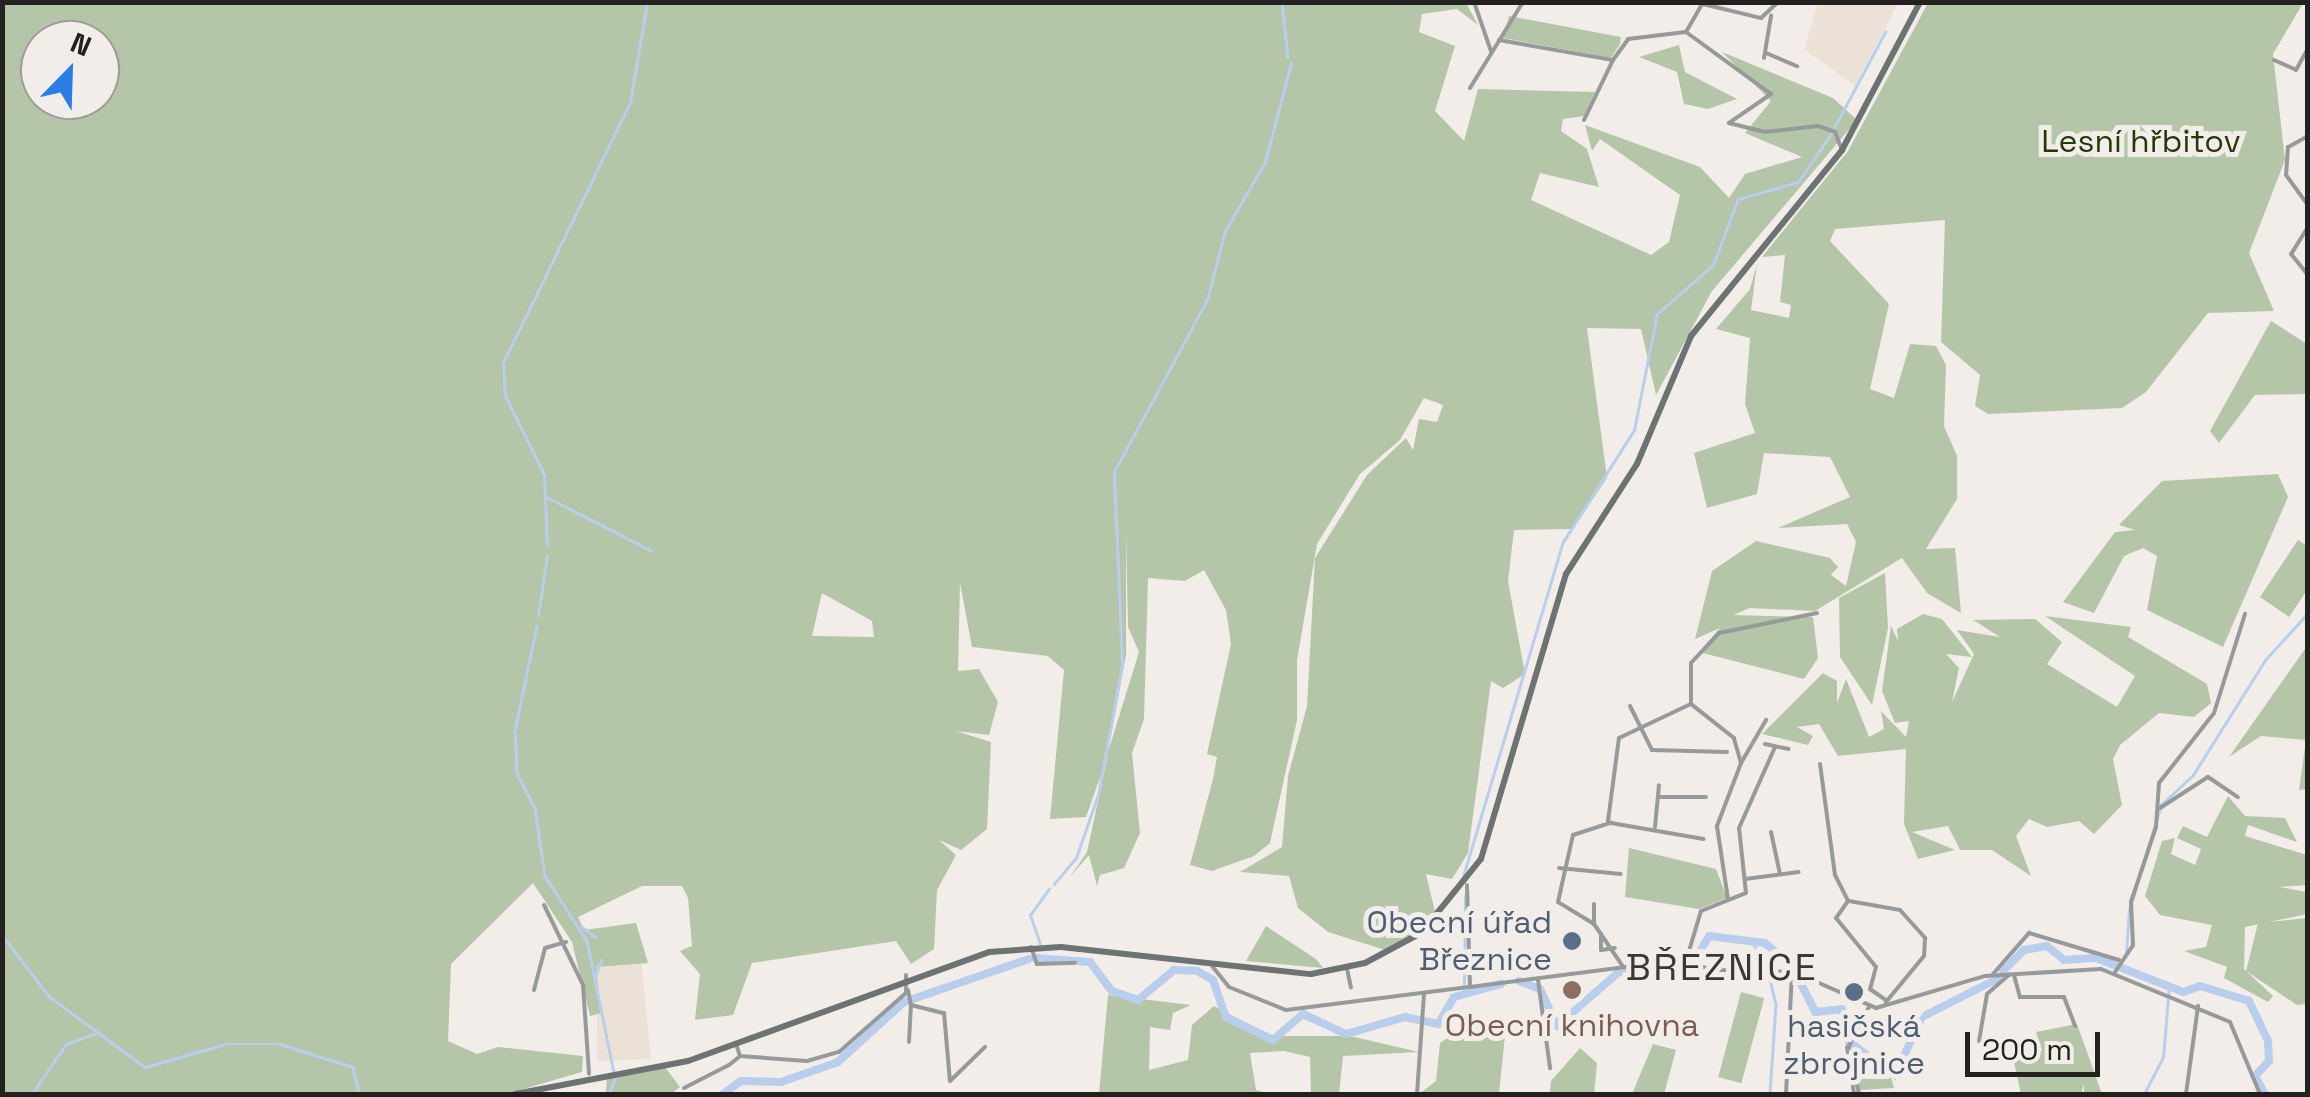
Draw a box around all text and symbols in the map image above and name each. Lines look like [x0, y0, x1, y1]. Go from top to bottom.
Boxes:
north arrow [20, 20, 120, 120]
text: N [65, 24, 97, 64]
park label: Lesní hřbitov [2041, 122, 2241, 160]
place label: Obecní úřad Březnice [1367, 904, 1552, 979]
marker: Obecní úřad Březnice [1561, 930, 1583, 952]
district label: BŘEZNICE [1626, 945, 1818, 991]
marker: Obecní knihovna [1561, 979, 1583, 1001]
marker: hasičská zbrojnice [1843, 981, 1865, 1003]
place label: Obecní knihovna [1445, 1006, 1699, 1044]
place label: hasičská zbrojnice [1783, 1008, 1925, 1083]
scale bar [1970, 1012, 2105, 1074]
text: 200 m [1982, 1030, 2072, 1069]

